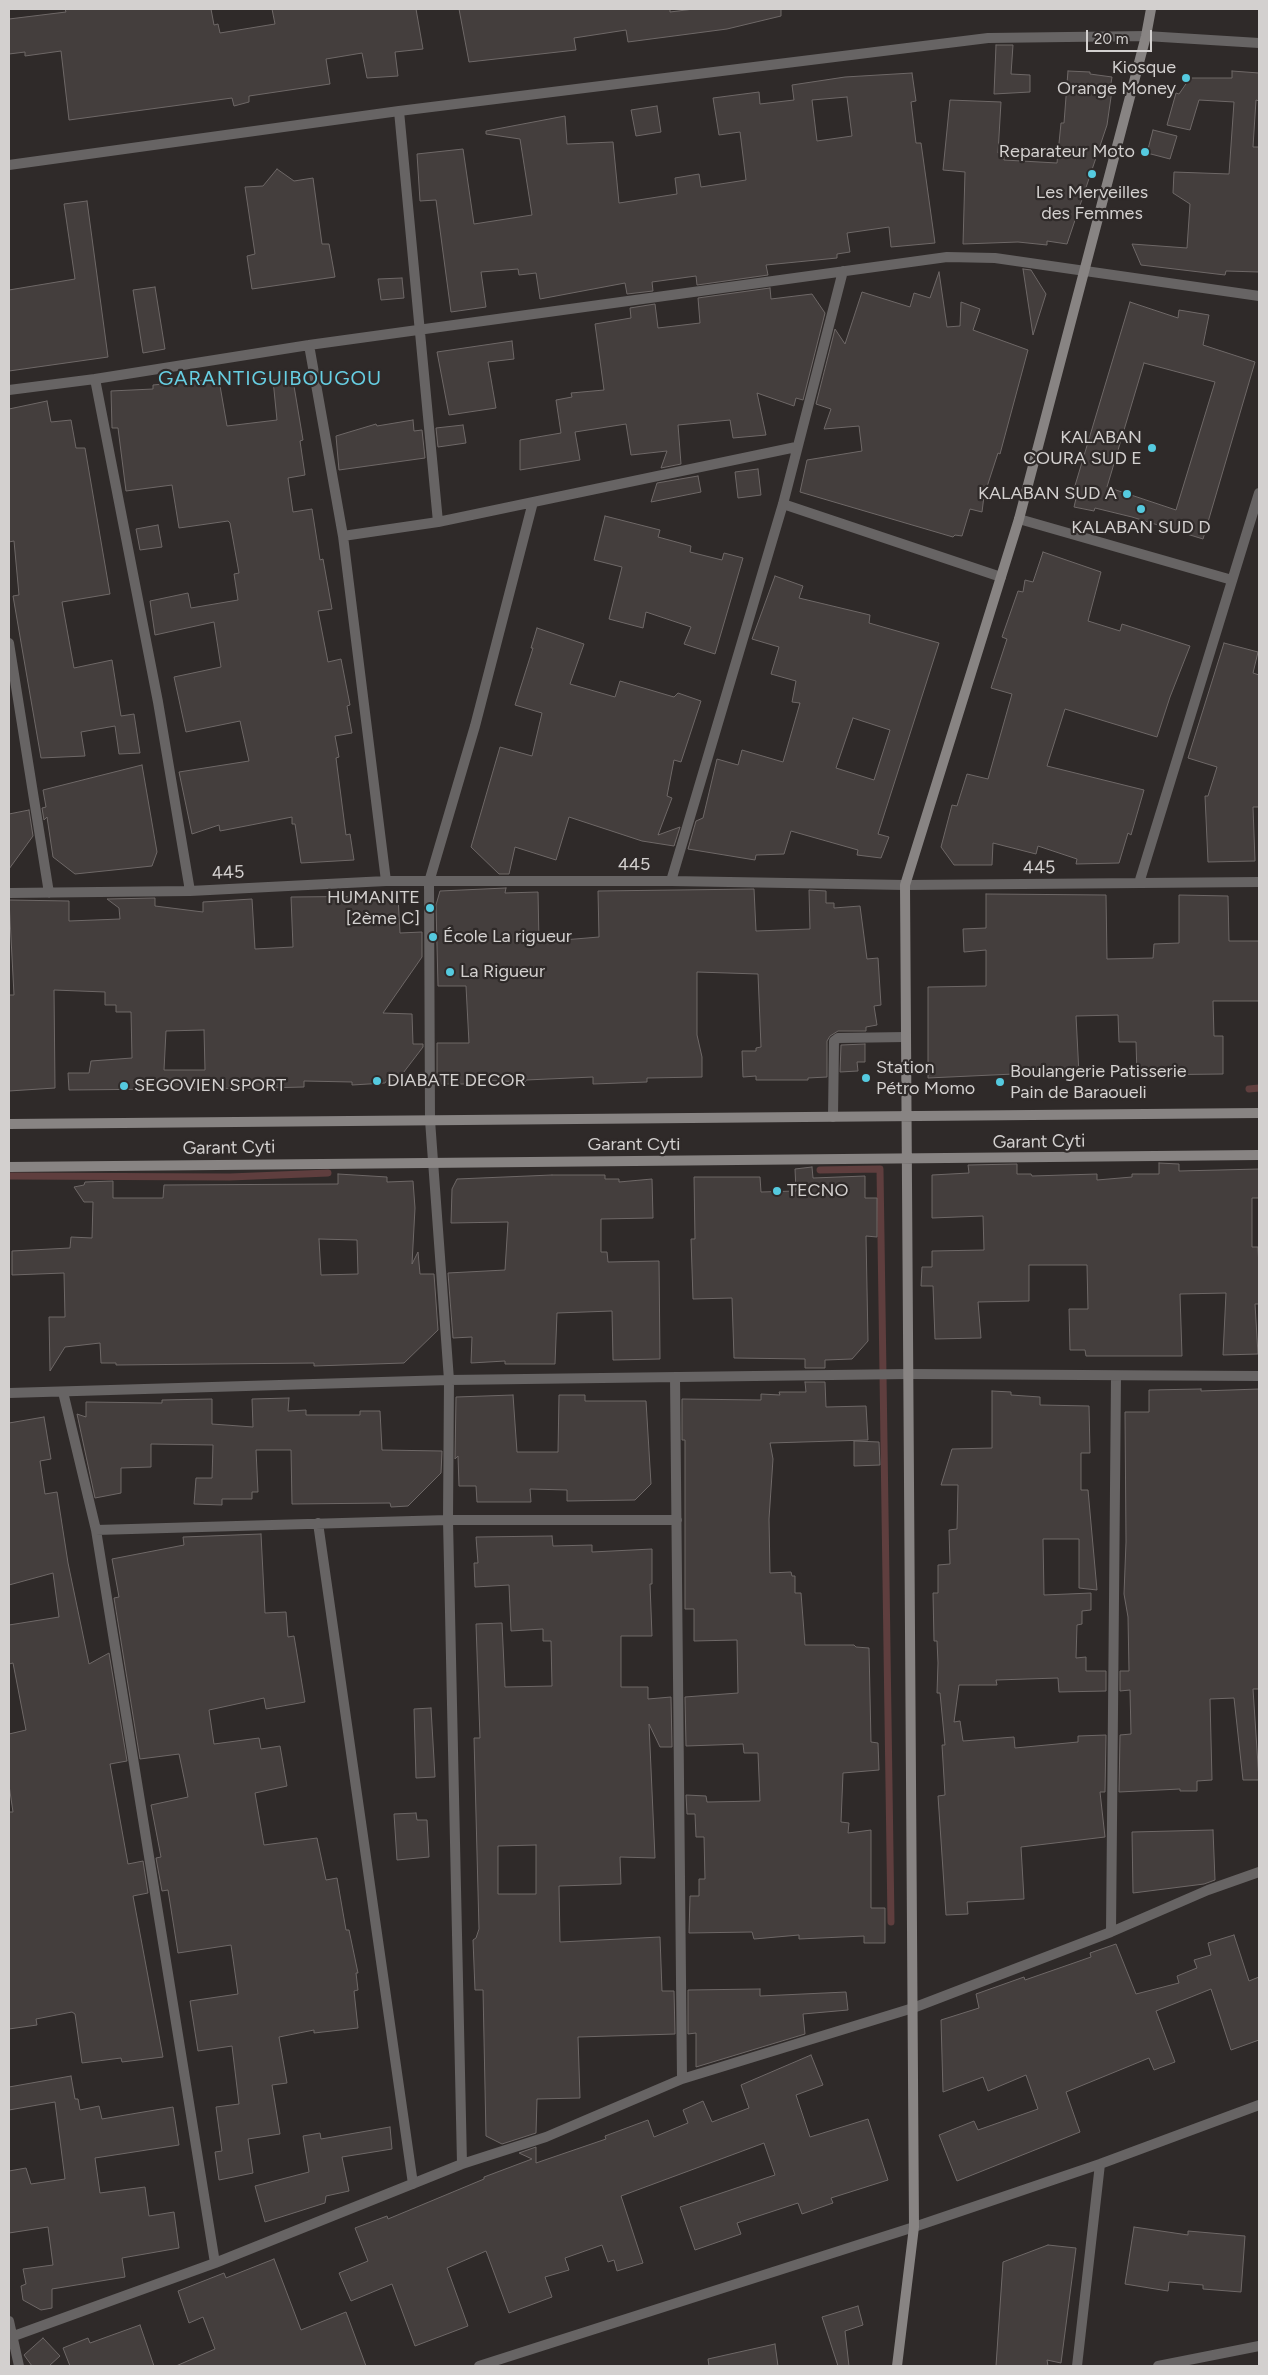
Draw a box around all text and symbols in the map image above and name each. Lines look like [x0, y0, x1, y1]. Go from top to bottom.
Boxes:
scale bar [1088, 20, 1154, 52]
text: 20 m [1094, 30, 1128, 48]
place label: Kiosque Orange Money [1057, 57, 1176, 100]
marker: Kiosque Orange Money [1180, 72, 1192, 84]
place label: Reparateur Moto [999, 141, 1135, 163]
marker: Reparateur Moto [1139, 146, 1151, 158]
marker: Les Merveilles des Femmes [1086, 168, 1098, 180]
place label: Les Merveilles des Femmes [1036, 182, 1148, 224]
district label: GARANTIGUIBOUGOU [156, 367, 384, 391]
place label: KALABAN COURA SUD E [1023, 427, 1142, 469]
marker: KALABAN COURA SUD E [1146, 442, 1158, 454]
place label: KALABAN SUD A [978, 483, 1117, 505]
marker: KALABAN SUD A [1121, 488, 1133, 500]
marker: KALABAN SUD D [1135, 503, 1147, 515]
place label: KALABAN SUD D [1071, 517, 1211, 539]
street label: 445 [618, 854, 650, 876]
street label: 445 [1022, 857, 1056, 879]
street label: 445 [211, 861, 245, 885]
place label: HUMANITE [2ème C] [327, 887, 420, 930]
marker: HUMANITE [2ème C] [424, 902, 436, 914]
place label: École La rigueur [443, 926, 572, 948]
marker: École La rigueur [427, 931, 439, 943]
place label: La Rigueur [460, 961, 545, 983]
marker: La Rigueur [444, 966, 456, 978]
place label: Station Pétro Momo [876, 1057, 975, 1100]
place label: Boulangerie Patisserie Pain de Baraoueli [1010, 1061, 1187, 1104]
place label: DIABATE DECOR [387, 1070, 526, 1092]
marker: Station Pétro Momo [860, 1072, 872, 1084]
place label: SEGOVIEN SPORT [134, 1075, 286, 1097]
marker: DIABATE DECOR [371, 1075, 383, 1087]
marker: Boulangerie Patisserie Pain de Baraoueli [994, 1076, 1006, 1088]
marker: SEGOVIEN SPORT [118, 1080, 130, 1092]
street label: Garant Cyti [992, 1130, 1086, 1154]
street label: Garant Cyti [588, 1134, 680, 1156]
street label: Garant Cyti [182, 1136, 276, 1160]
place label: TECNO [787, 1180, 848, 1202]
marker: TECNO [771, 1185, 783, 1197]

